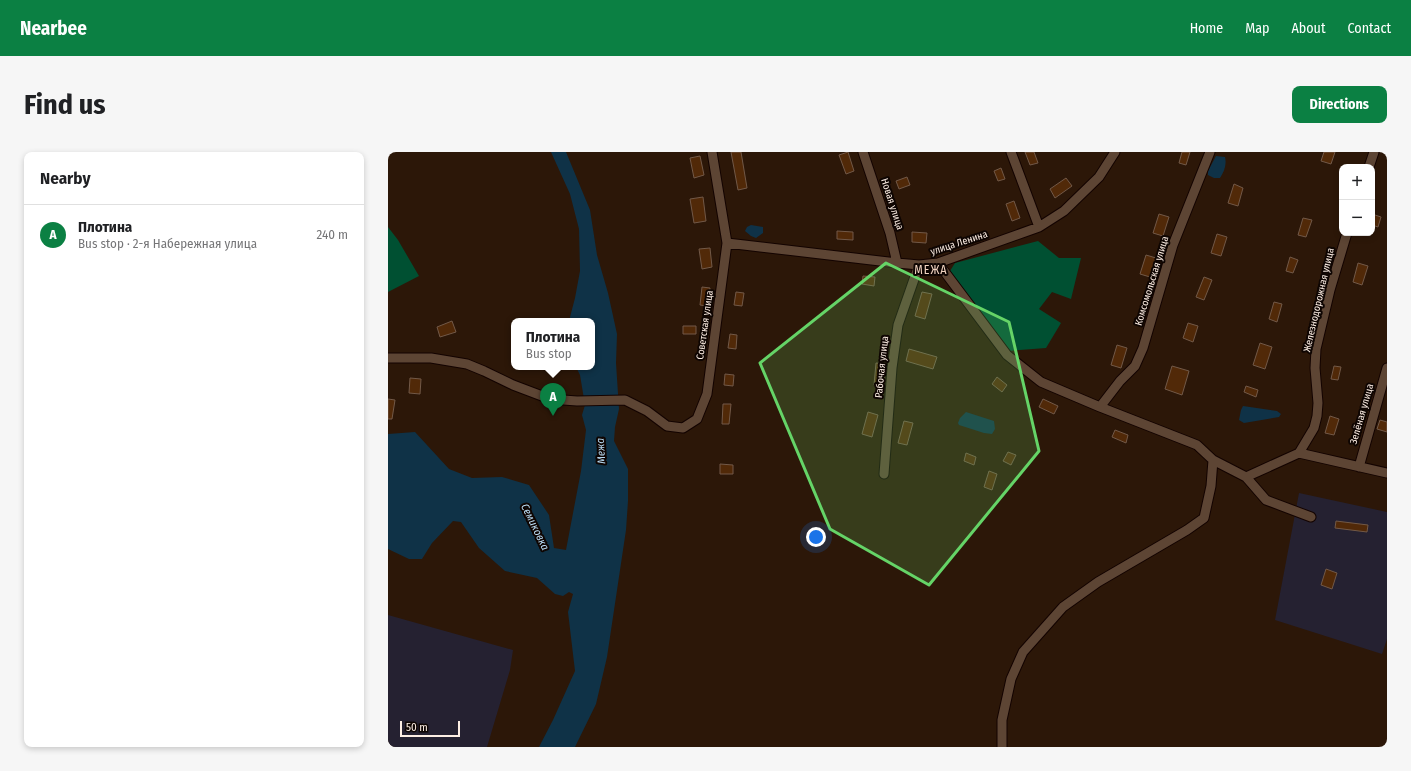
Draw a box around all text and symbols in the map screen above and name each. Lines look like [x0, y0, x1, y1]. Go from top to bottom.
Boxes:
text: Nearbee [20, 17, 87, 40]
text: Home [1190, 20, 1223, 37]
text: Map [1245, 20, 1269, 37]
text: About [1291, 20, 1326, 37]
text: Contact [1348, 20, 1391, 37]
button: Directions [1292, 86, 1387, 123]
text: Find us [24, 88, 106, 121]
map controls [1339, 164, 1375, 236]
button: + [1339, 164, 1375, 200]
text: Nearby [40, 168, 91, 189]
street label: Новая улица [878, 177, 906, 231]
button: − [1339, 200, 1375, 236]
text: Плотина [78, 218, 132, 236]
text: A [49, 227, 57, 242]
text: 240 m [316, 227, 348, 242]
street label: улица Ленина [929, 228, 989, 258]
street label: Комсомольская улица [1133, 235, 1171, 327]
text: Bus stop · 2-я Набережная улица [78, 236, 257, 251]
street label: Железнодорожная улица [1301, 247, 1337, 353]
district label: МЕЖА [914, 263, 948, 277]
street label: Советская улица [694, 290, 716, 360]
popup [511, 318, 595, 370]
text: Плотина [526, 328, 580, 346]
street label: Рабочая улица [873, 335, 891, 399]
text: Bus stop [526, 346, 572, 361]
street label: Зелёная улица [1348, 382, 1376, 446]
pin: A [540, 383, 566, 416]
water label: Межа [594, 437, 608, 464]
water label: Семиковка [518, 502, 552, 553]
your location [806, 527, 826, 547]
scale bar [400, 719, 460, 738]
text: 50 m [406, 721, 428, 734]

